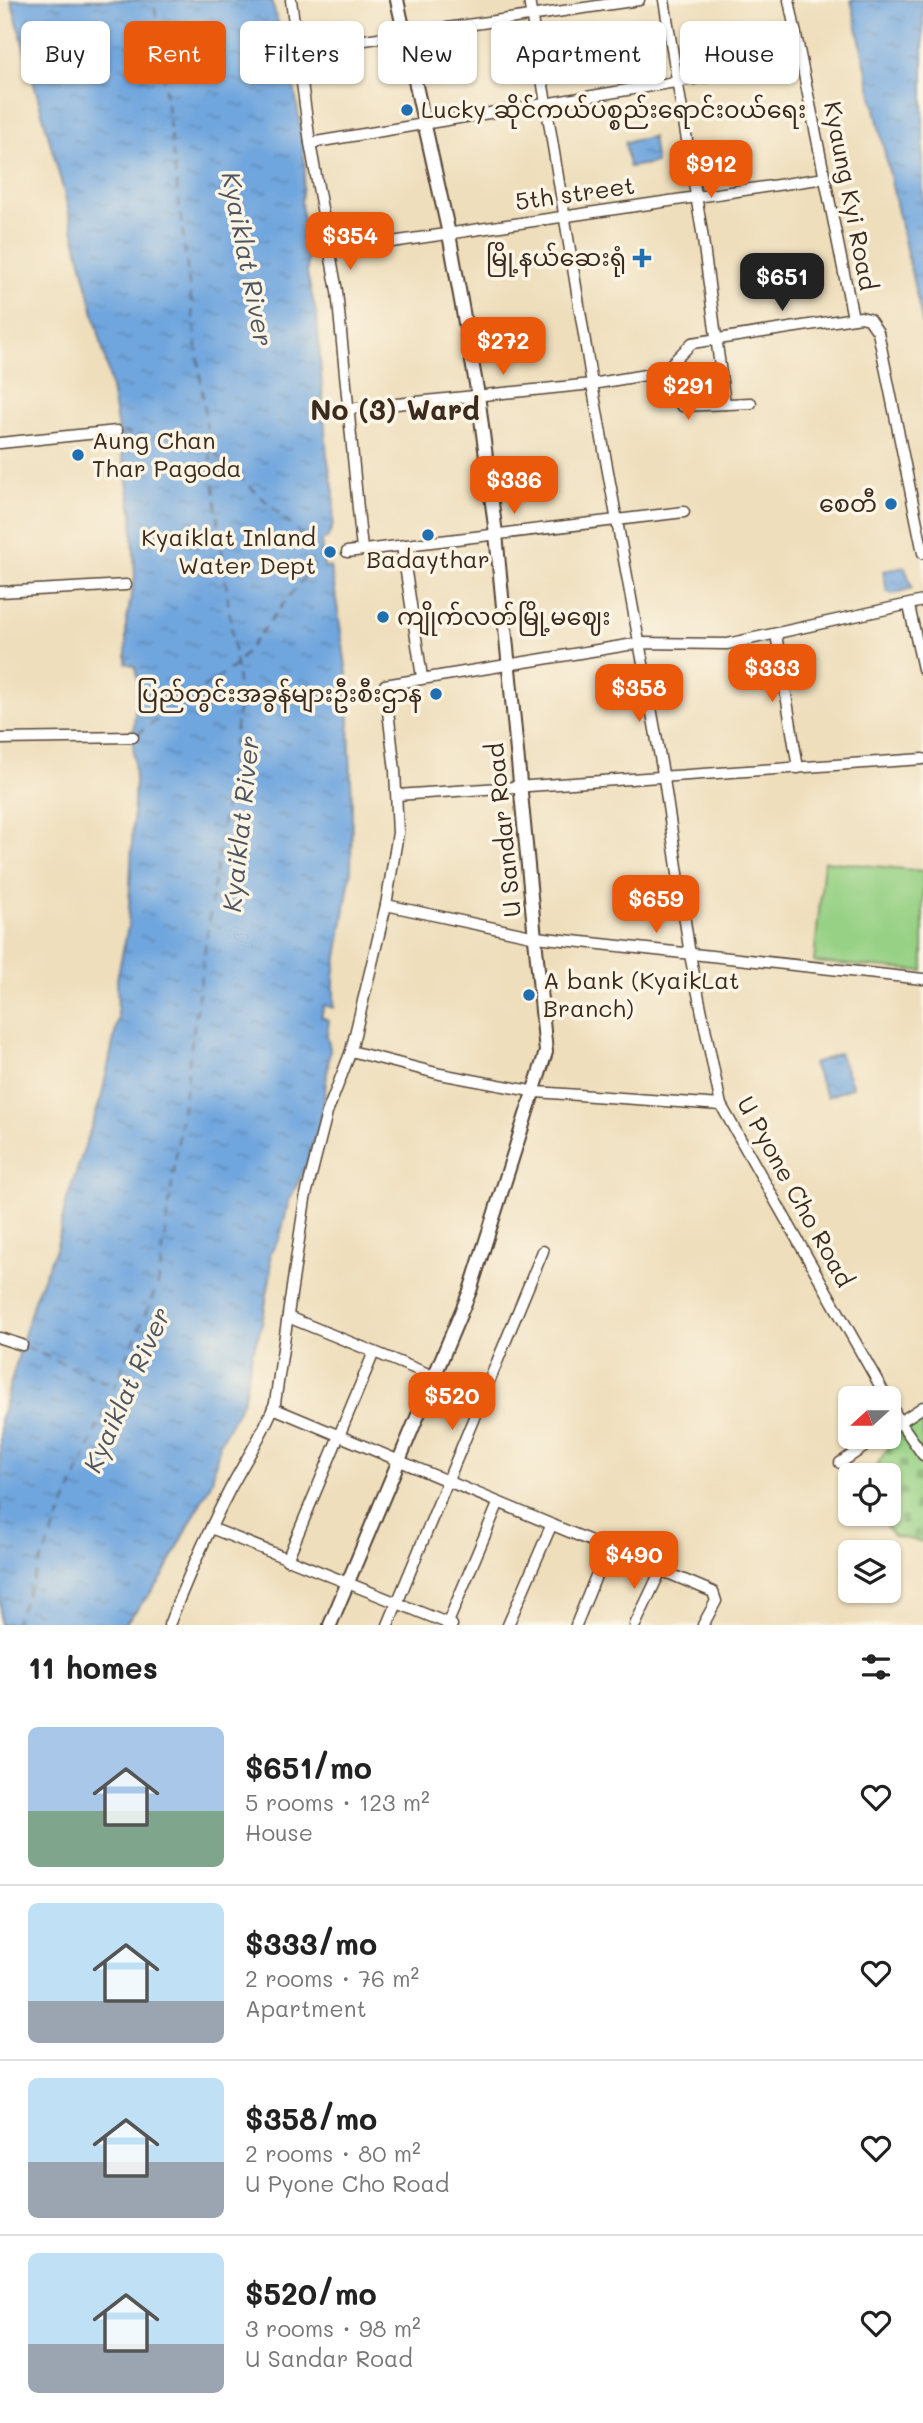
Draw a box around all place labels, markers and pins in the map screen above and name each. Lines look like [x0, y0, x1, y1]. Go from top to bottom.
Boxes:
place label: Lucky ဆိုင်ကယ်ပစ္စည်းရောင်း၀ယ်ရေး [421, 93, 806, 130]
marker: Lucky ဆိုင်ကယ်ပစ္စည်းရောင်း၀ယ်ရေး [399, 102, 415, 118]
pin: $912 [670, 140, 752, 200]
pin: $354 [309, 212, 391, 272]
place label: မြို့နယ်ဆေးရုံ [486, 241, 626, 277]
marker: မြို့နယ်ဆေးရုံ [632, 248, 652, 268]
pin: $651 [741, 254, 823, 313]
pin: $272 [462, 318, 544, 377]
pin: $291 [647, 362, 729, 422]
place label: Aung Chan Thar Pagoda [92, 424, 242, 483]
marker: Aung Chan Thar Pagoda [70, 447, 86, 463]
pin: $336 [473, 456, 555, 516]
place label: စေတီ [819, 487, 877, 518]
marker: စေတီ [883, 496, 899, 512]
place label: Kyaiklat Inland Water Dept [141, 521, 316, 580]
marker: Badaythar [420, 527, 436, 543]
place label: Badaythar [366, 543, 490, 574]
marker: Kyaiklat Inland Water Dept [322, 544, 338, 560]
place label: ကျိုက်လတ်မြို့မဈေး [397, 600, 611, 636]
marker: ကျိုက်လတ်မြို့မဈေး [375, 609, 391, 625]
pin: $333 [731, 644, 813, 704]
pin: $358 [598, 664, 680, 724]
place label: ပြည်တွင်းအခွန်များဦးစီးဌာန [137, 677, 422, 713]
marker: ပြည်တွင်းအခွန်များဦးစီးဌာန [428, 686, 444, 702]
pin: $659 [615, 876, 697, 935]
place label: A bank (KyaikLat Branch) [543, 964, 740, 1023]
marker: A bank (KyaikLat Branch) [521, 987, 537, 1003]
pin: $520 [411, 1372, 493, 1432]
pin: $490 [593, 1532, 675, 1591]

